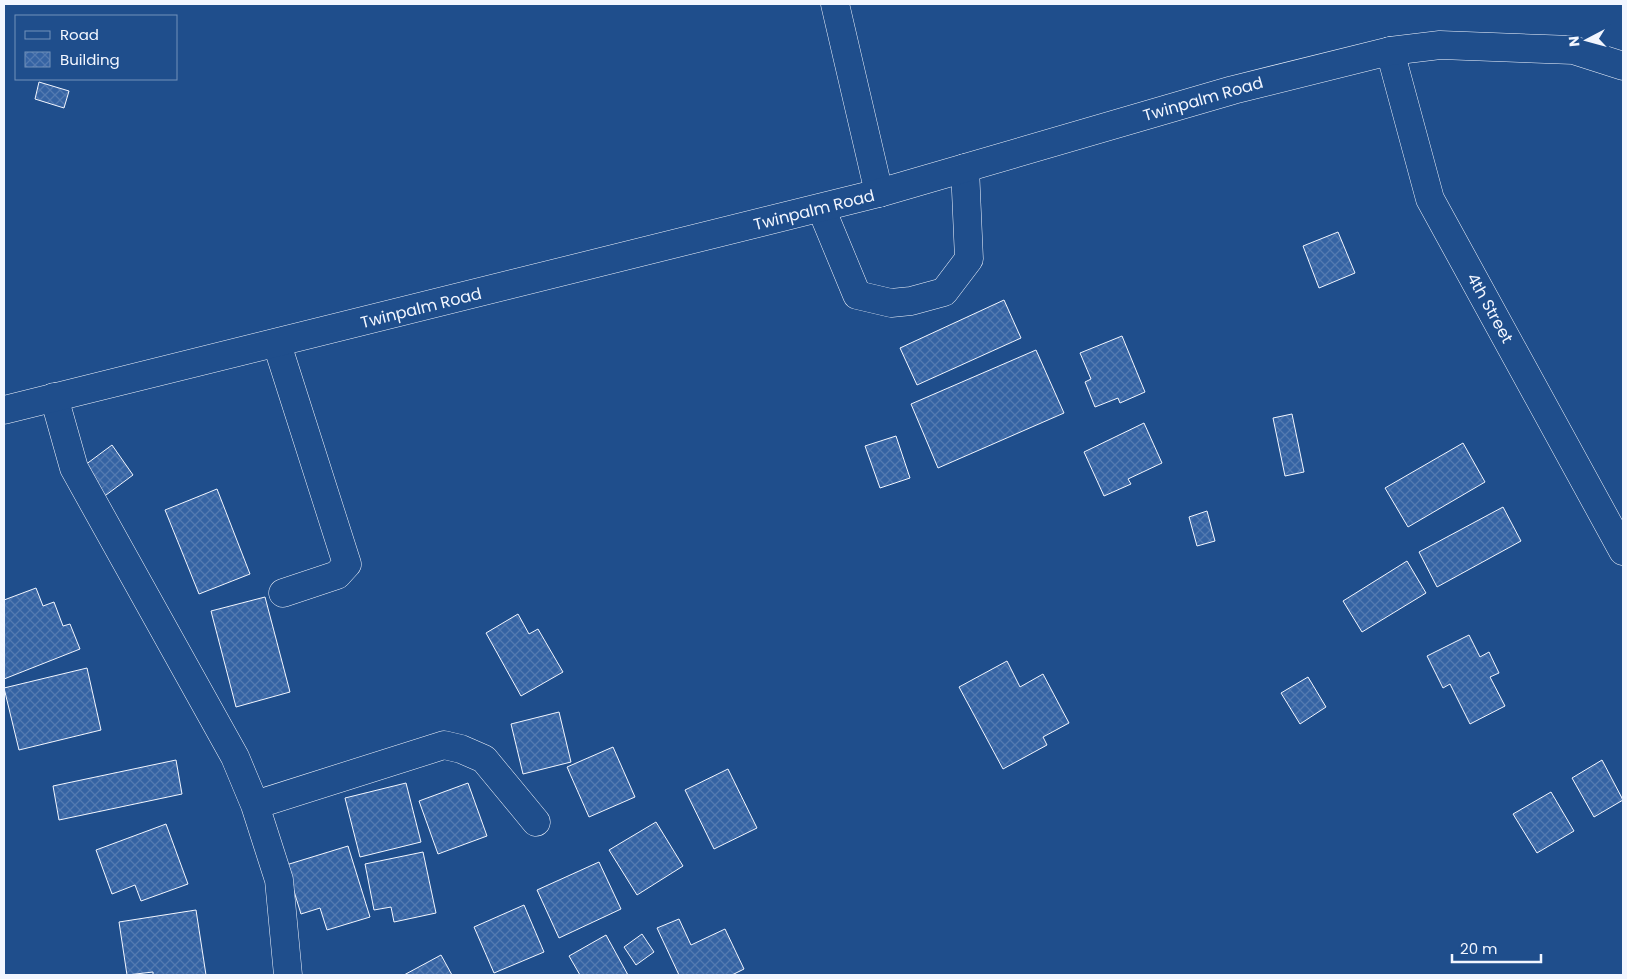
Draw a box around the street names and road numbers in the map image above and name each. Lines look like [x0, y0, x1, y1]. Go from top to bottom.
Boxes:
street label: Twinpalm Road [1140, 71, 1266, 127]
street label: Twinpalm Road [751, 184, 877, 236]
street label: 4th Street [1461, 269, 1519, 348]
street label: Twinpalm Road [358, 282, 484, 334]

